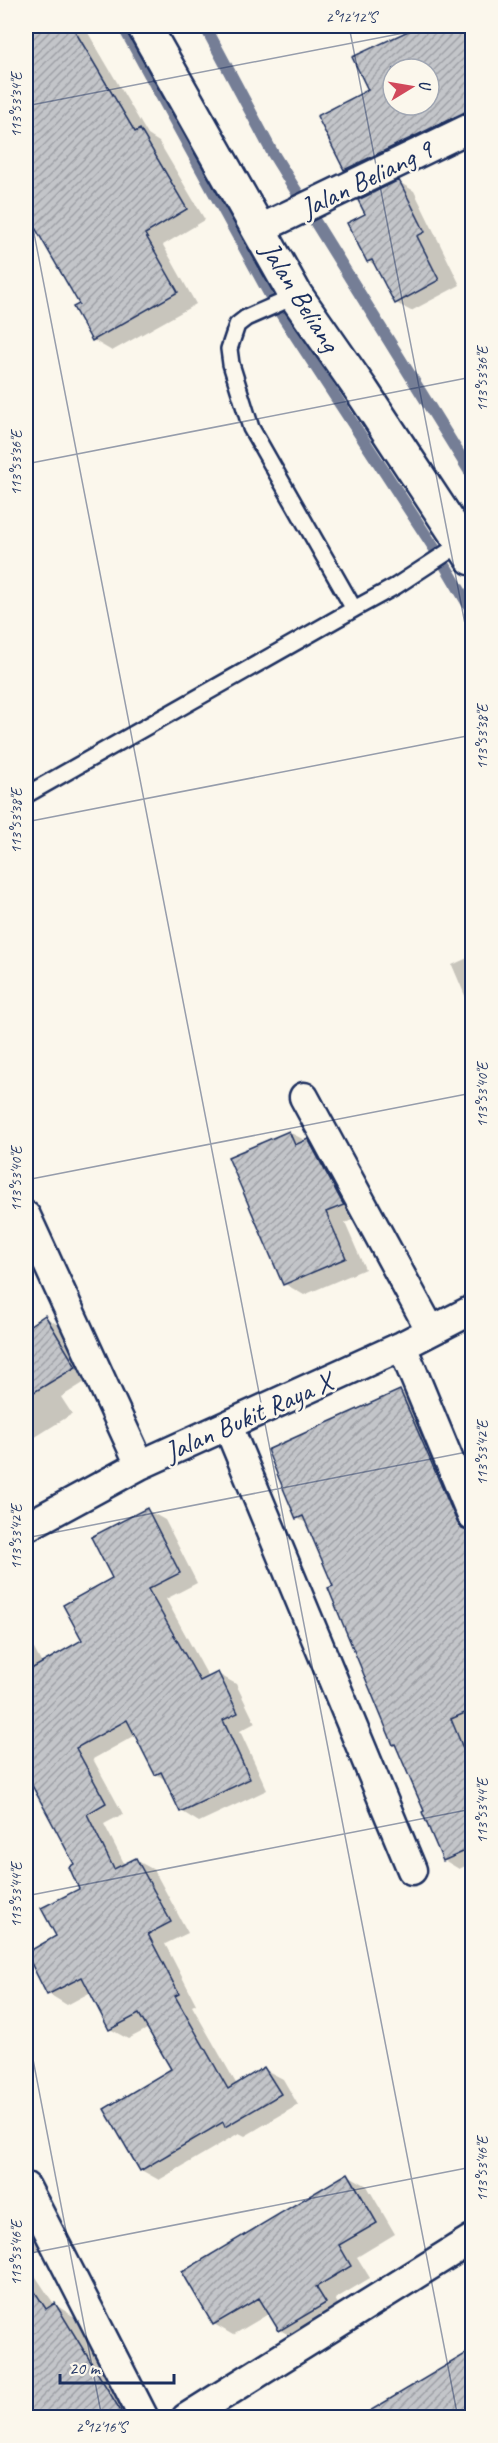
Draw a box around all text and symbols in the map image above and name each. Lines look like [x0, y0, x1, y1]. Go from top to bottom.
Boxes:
text: 2°12'12"S [326, 8, 379, 27]
north arrow [381, 57, 441, 117]
text: 113°53'34"E [7, 71, 26, 137]
text: U [414, 79, 436, 93]
street label: Jalan Beliang 9 [293, 130, 440, 226]
street label: Jalan Beliang [252, 233, 349, 359]
text: 113°53'36"E [473, 345, 492, 411]
text: 113°53'36"E [7, 429, 26, 495]
text: 113°53'38"E [473, 703, 492, 769]
text: 113°53'38"E [7, 787, 26, 853]
text: 113°53'40"E [473, 1061, 492, 1127]
text: 113°53'40"E [7, 1145, 26, 1211]
street label: Jalan Bukit Raya X [157, 1362, 341, 1470]
text: 113°53'42"E [473, 1419, 492, 1485]
text: 113°53'42"E [7, 1503, 26, 1569]
text: 113°53'44"E [473, 1777, 492, 1843]
text: 113°53'44"E [7, 1861, 26, 1927]
text: 113°53'46"E [473, 2135, 492, 2201]
text: 113°53'46"E [7, 2219, 26, 2285]
scale bar [60, 2347, 174, 2385]
text: 20 m [69, 2357, 102, 2379]
text: 2°12'16"S [76, 2418, 129, 2437]

